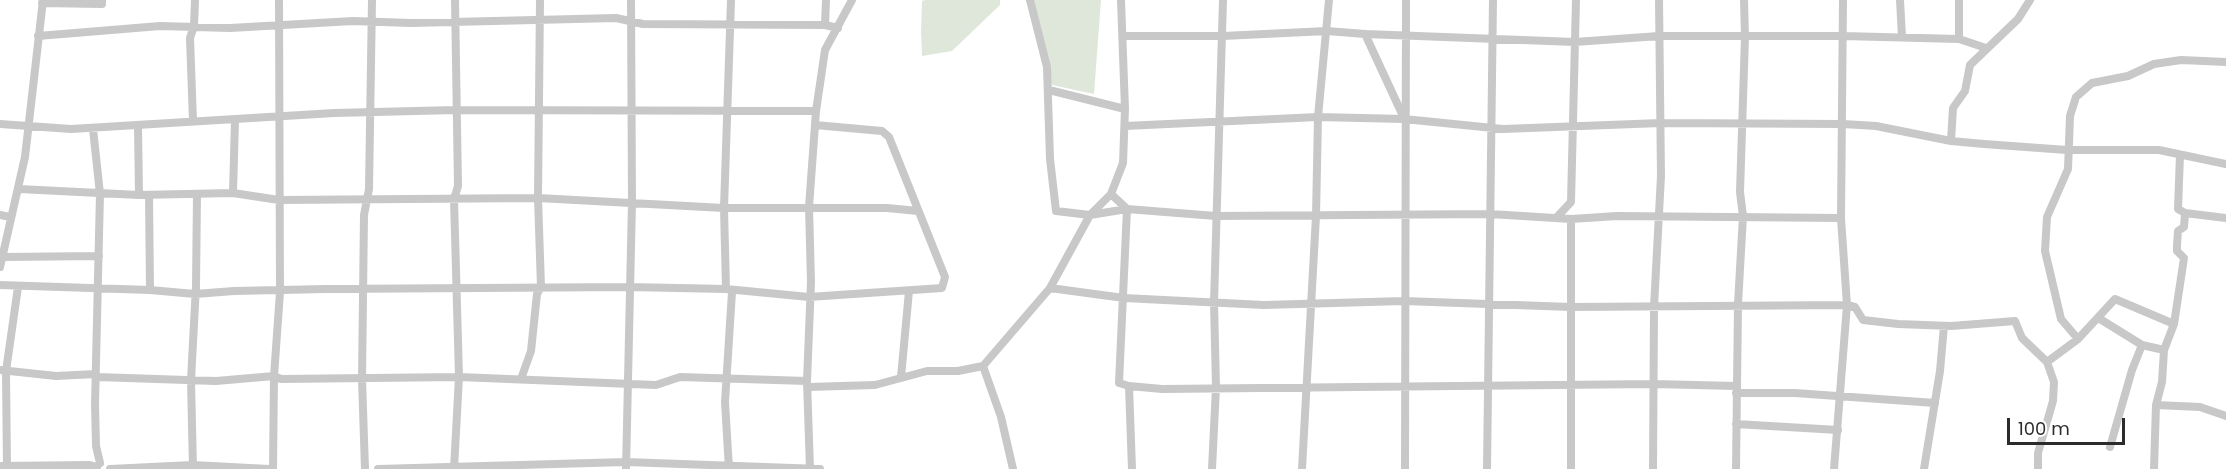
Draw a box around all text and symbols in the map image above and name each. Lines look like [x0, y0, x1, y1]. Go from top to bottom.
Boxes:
scale bar [2010, 406, 2128, 444]
text: 100 m [2018, 416, 2070, 441]

